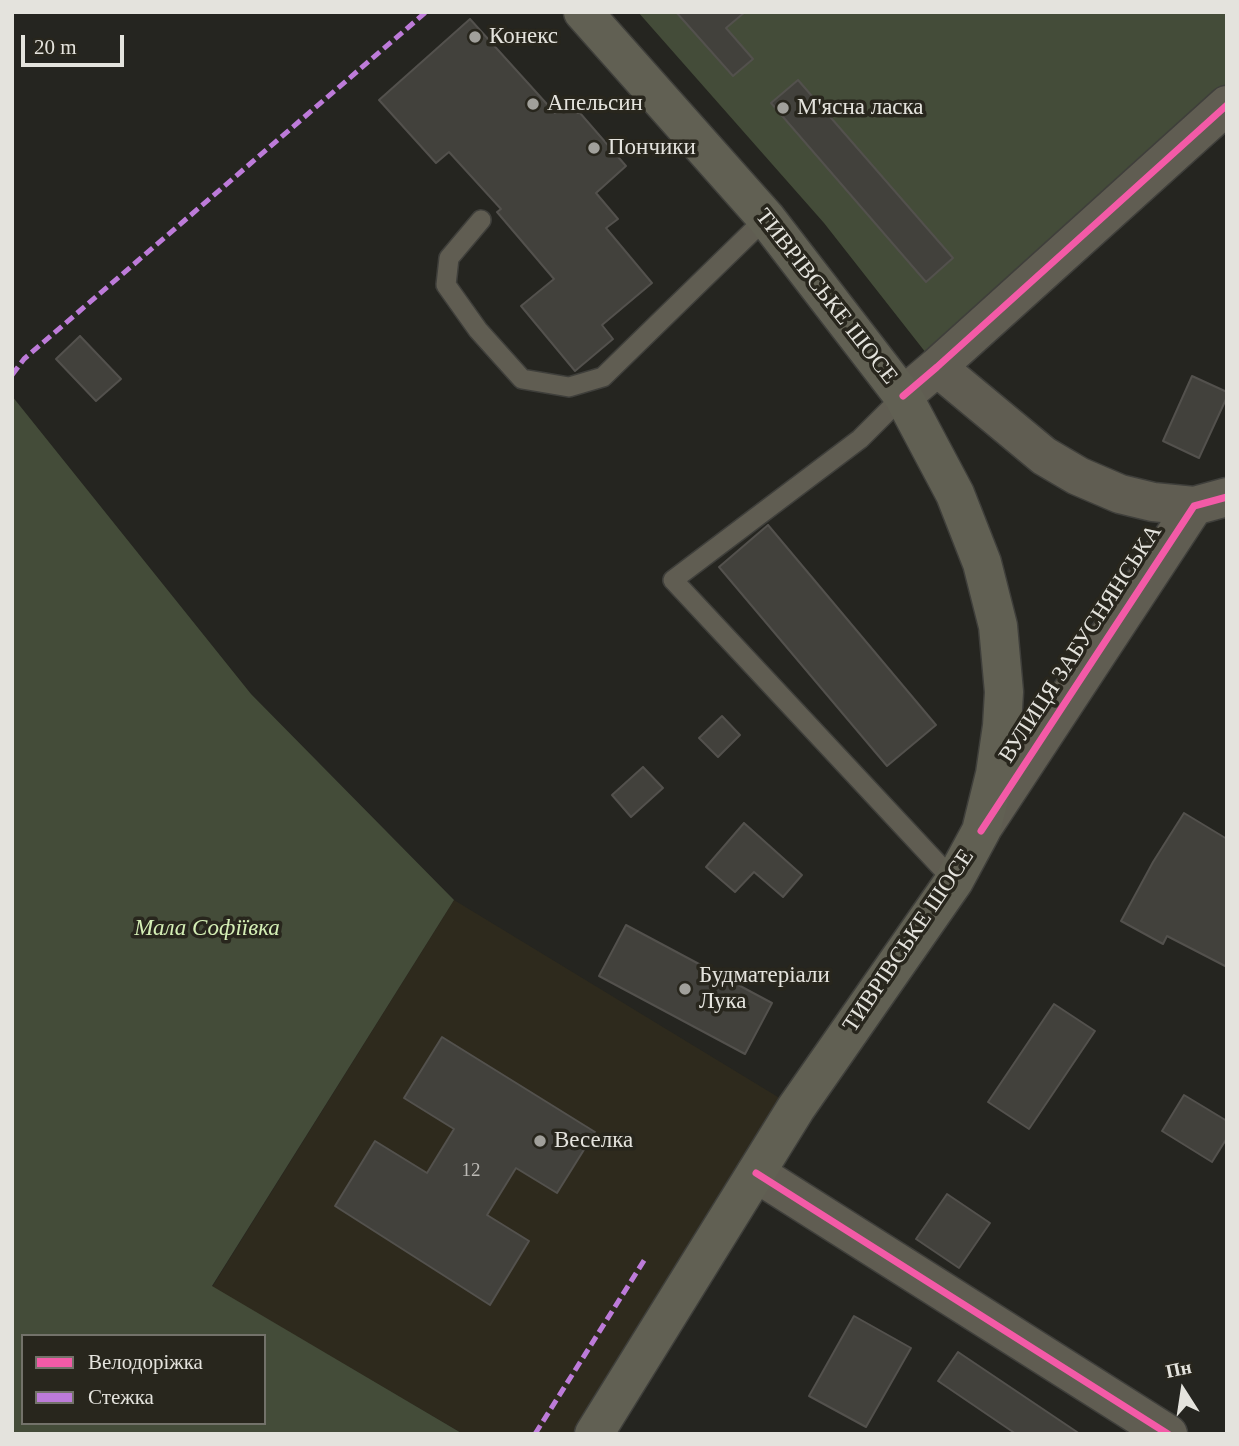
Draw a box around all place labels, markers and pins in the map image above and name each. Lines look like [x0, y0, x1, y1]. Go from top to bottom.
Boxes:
place label: Конекс [489, 23, 558, 51]
marker: Конекс [467, 29, 483, 45]
place label: Апельсин [547, 90, 643, 118]
place label: М'ясна ласка [797, 94, 924, 122]
marker: Апельсин [525, 96, 541, 112]
marker: М'ясна ласка [775, 100, 791, 116]
place label: Пончики [608, 134, 696, 162]
marker: Пончики [586, 140, 602, 156]
place label: Будматеріали Лука [699, 962, 830, 1016]
marker: Будматеріали Лука [677, 981, 693, 997]
place label: Веселка [554, 1127, 633, 1155]
marker: Веселка [532, 1133, 548, 1149]

